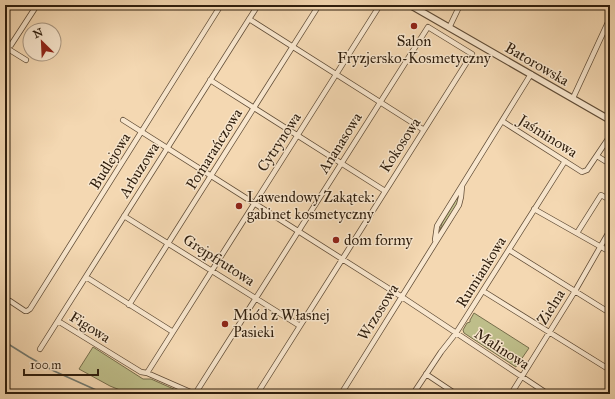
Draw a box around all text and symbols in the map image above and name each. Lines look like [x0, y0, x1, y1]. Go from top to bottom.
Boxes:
marker: Salon Fryzjersko-Kosmetyczny [409, 21, 419, 31]
north arrow [22, 22, 62, 62]
text: N [31, 25, 46, 41]
place label: Salon Fryzjersko-Kosmetyczny [337, 32, 492, 67]
street label: Batorowska [502, 38, 573, 90]
street label: Pomarańczowa [182, 105, 246, 193]
street label: Cytrynowa [253, 108, 305, 175]
street label: Ananasowa [314, 109, 366, 178]
street label: Jaśminowa [513, 110, 581, 162]
street label: Kokosowa [376, 114, 425, 176]
street label: Budlejowa [86, 129, 135, 193]
street label: Arbuzowa [115, 139, 163, 202]
place label: Lawendowy Zakątek: gabinet kosmetyczny [247, 188, 375, 223]
marker: Lawendowy Zakątek: gabinet kosmetyczny [234, 201, 244, 211]
street label: Grejpfrutowa [180, 230, 259, 290]
place label: dom formy [344, 231, 413, 249]
street label: Rumiankowa [452, 233, 510, 311]
marker: dom formy [331, 235, 341, 245]
street label: Wrzosowa [354, 280, 403, 344]
street label: Zielna [533, 285, 569, 328]
place label: Miód z Własnej Pasieki [233, 306, 330, 341]
street label: Figowa [66, 308, 114, 347]
marker: Miód z Własnej Pasieki [220, 319, 230, 329]
street label: Malinowa [471, 325, 533, 374]
scale bar [24, 351, 98, 377]
text: 100 m [30, 358, 61, 372]

